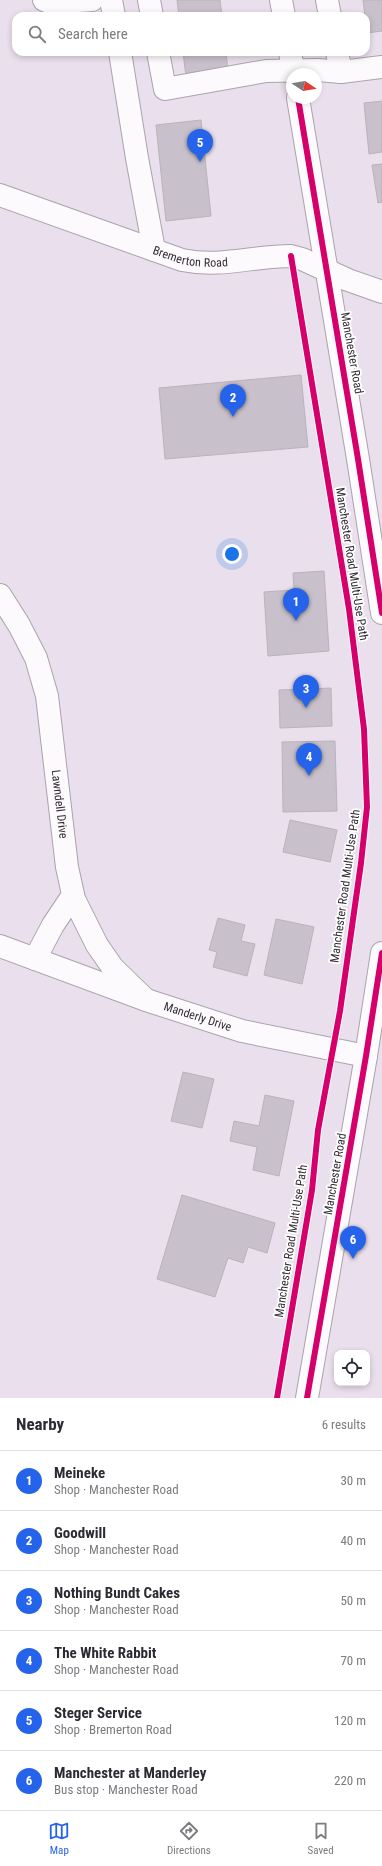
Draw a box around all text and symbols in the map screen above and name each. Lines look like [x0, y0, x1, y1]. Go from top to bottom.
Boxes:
search box [12, 12, 370, 56]
icon: search [26, 23, 48, 45]
text: Search here [58, 25, 128, 43]
north arrow [286, 68, 322, 104]
pin: 5 [187, 129, 213, 162]
street label: Bremerton Road [151, 243, 228, 270]
street label: Manchester Road [338, 311, 366, 395]
pin: 2 [220, 384, 246, 417]
street label: Manchester Road Multi-Use Path [333, 487, 371, 642]
your location [222, 544, 242, 564]
pin: 1 [283, 588, 309, 621]
pin: 3 [293, 675, 319, 708]
pin: 4 [296, 743, 322, 776]
street label: Lawndell Drive [49, 769, 71, 839]
street label: Manchester Road Multi-Use Path [327, 808, 363, 964]
street label: Manderly Drive [162, 999, 234, 1034]
street label: Manchester Road [321, 1132, 349, 1216]
street label: Manchester Road Multi-Use Path [272, 1163, 310, 1318]
pin: 6 [340, 1226, 366, 1259]
map controls [334, 1350, 370, 1386]
button: locate [334, 1350, 370, 1386]
text: Nearby [16, 1414, 64, 1434]
text: 6 results [322, 1417, 366, 1432]
text: Meineke [54, 1464, 105, 1482]
text: 1 [26, 1473, 32, 1488]
text: 30 m [340, 1473, 366, 1488]
text: Shop · Manchester Road [54, 1482, 179, 1497]
text: Goodwill [54, 1524, 106, 1542]
text: 2 [26, 1533, 32, 1548]
text: 40 m [340, 1533, 366, 1548]
text: Shop · Manchester Road [54, 1542, 179, 1557]
text: Nothing Bundt Cakes [54, 1584, 180, 1602]
text: 3 [26, 1593, 32, 1608]
text: 50 m [340, 1593, 366, 1608]
text: Shop · Manchester Road [54, 1602, 179, 1617]
text: The White Rabbit [54, 1644, 156, 1662]
text: 4 [26, 1653, 32, 1668]
text: 70 m [340, 1653, 366, 1668]
text: Shop · Manchester Road [54, 1662, 179, 1677]
text: Steger Service [54, 1704, 142, 1722]
text: 5 [26, 1713, 32, 1728]
text: 120 m [334, 1713, 366, 1728]
text: Shop · Bremerton Road [54, 1722, 172, 1737]
text: Manchester at Manderley [54, 1764, 206, 1782]
text: 6 [26, 1773, 32, 1788]
text: 220 m [334, 1773, 366, 1788]
text: Bus stop · Manchester Road [54, 1782, 198, 1797]
tab: Map [48, 1820, 70, 1857]
tab: Directions [167, 1820, 211, 1857]
tab: Saved [308, 1820, 334, 1857]

